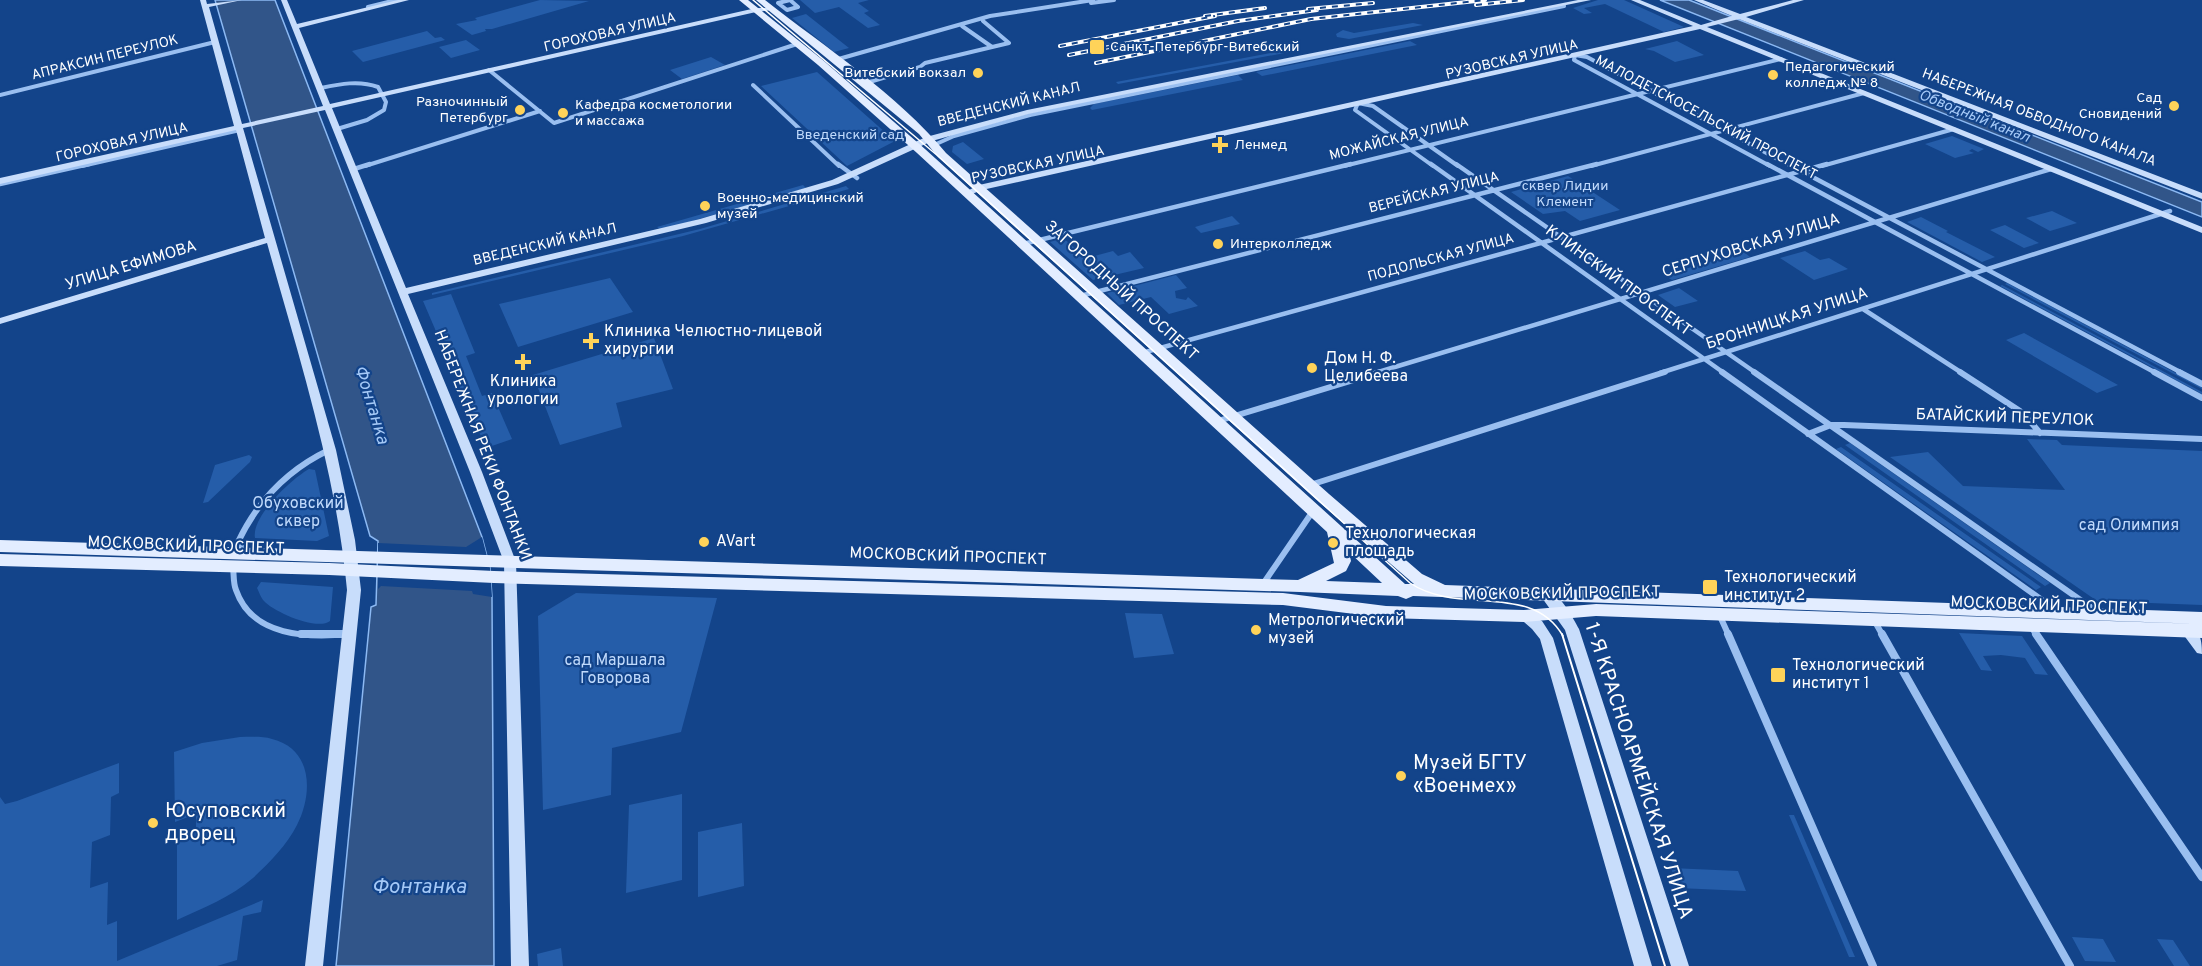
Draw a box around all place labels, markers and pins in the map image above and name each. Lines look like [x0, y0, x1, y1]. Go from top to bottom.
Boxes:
marker: Санкт-Петербург-Витебский [1088, 38, 1106, 56]
place label: Санкт-Петербург-Витебский [1110, 39, 1300, 56]
place label: Педагогический колледж № 8 [1785, 59, 1895, 92]
place label: Витебский вокзал [844, 65, 966, 82]
marker: Витебский вокзал [971, 66, 985, 80]
marker: Педагогический колледж № 8 [1766, 68, 1780, 82]
place label: Сад Сновидений [2079, 90, 2162, 123]
place label: Разночинный Петербург [416, 94, 508, 127]
place label: Кафедра косметологии и массажа [575, 97, 732, 130]
marker: Сад Сновидений [2167, 99, 2181, 113]
marker: Разночинный Петербург [513, 103, 527, 117]
marker: Кафедра косметологии и массажа [556, 106, 570, 120]
marker: Ленмед [1211, 136, 1229, 154]
place label: Ленмед [1234, 137, 1287, 154]
place label: Военно-медицинский музей [717, 190, 864, 223]
marker: Военно-медицинский музей [698, 199, 712, 213]
place label: Интерколледж [1230, 236, 1332, 253]
marker: Интерколледж [1211, 237, 1225, 251]
place label: Клиника Челюстно-лицевой хирургии [604, 322, 822, 360]
marker: Клиника Челюстно-лицевой хирургии [582, 332, 600, 350]
place label: Дом Н. Ф. Целибеева [1324, 349, 1408, 387]
marker: Клиника урологии [514, 353, 532, 371]
marker: Дом Н. Ф. Целибеева [1305, 361, 1319, 375]
place label: Клиника урологии [487, 372, 559, 410]
place label: Технологическая площадь [1345, 524, 1476, 562]
place label: AVart [716, 532, 756, 552]
marker: AVart [697, 535, 711, 549]
marker: Технологическая площадь [1326, 536, 1340, 550]
place label: Технологический институт 2 [1724, 568, 1857, 606]
marker: Технологический институт 2 [1701, 578, 1719, 596]
place label: Метрологический музей [1268, 611, 1404, 649]
marker: Метрологический музей [1249, 623, 1263, 637]
place label: Технологический институт 1 [1792, 656, 1925, 694]
marker: Технологический институт 1 [1769, 666, 1787, 684]
place label: Музей БГТУ «Военмех» [1413, 751, 1527, 800]
marker: Музей БГТУ «Военмех» [1394, 769, 1408, 783]
place label: Юсуповский дворец [165, 799, 286, 848]
marker: Юсуповский дворец [146, 816, 160, 830]

